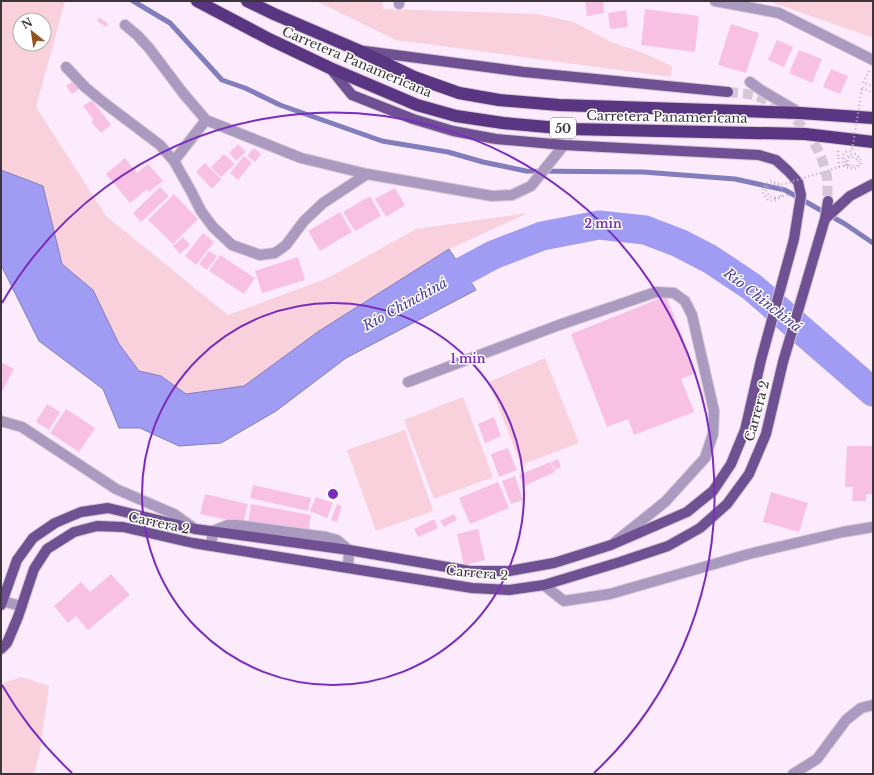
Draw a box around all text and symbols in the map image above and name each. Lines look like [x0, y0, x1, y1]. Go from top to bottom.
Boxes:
north arrow [12, 12, 52, 52]
text: N [19, 14, 36, 32]
street label: Carretera Panamericana [279, 23, 435, 102]
street label: Carretera Panamericana [586, 107, 749, 127]
road number: 50 [550, 118, 576, 138]
text: 2 min [584, 216, 622, 231]
water label: Río Chinchiná [720, 263, 806, 336]
water label: Río Chinchiná [359, 273, 451, 335]
text: 1 min [451, 351, 486, 366]
street label: Carrera 2 [741, 379, 773, 443]
centre of rings [326, 487, 340, 501]
street label: Carrera 2 [127, 508, 191, 538]
street label: Carrera 2 [445, 562, 509, 584]

